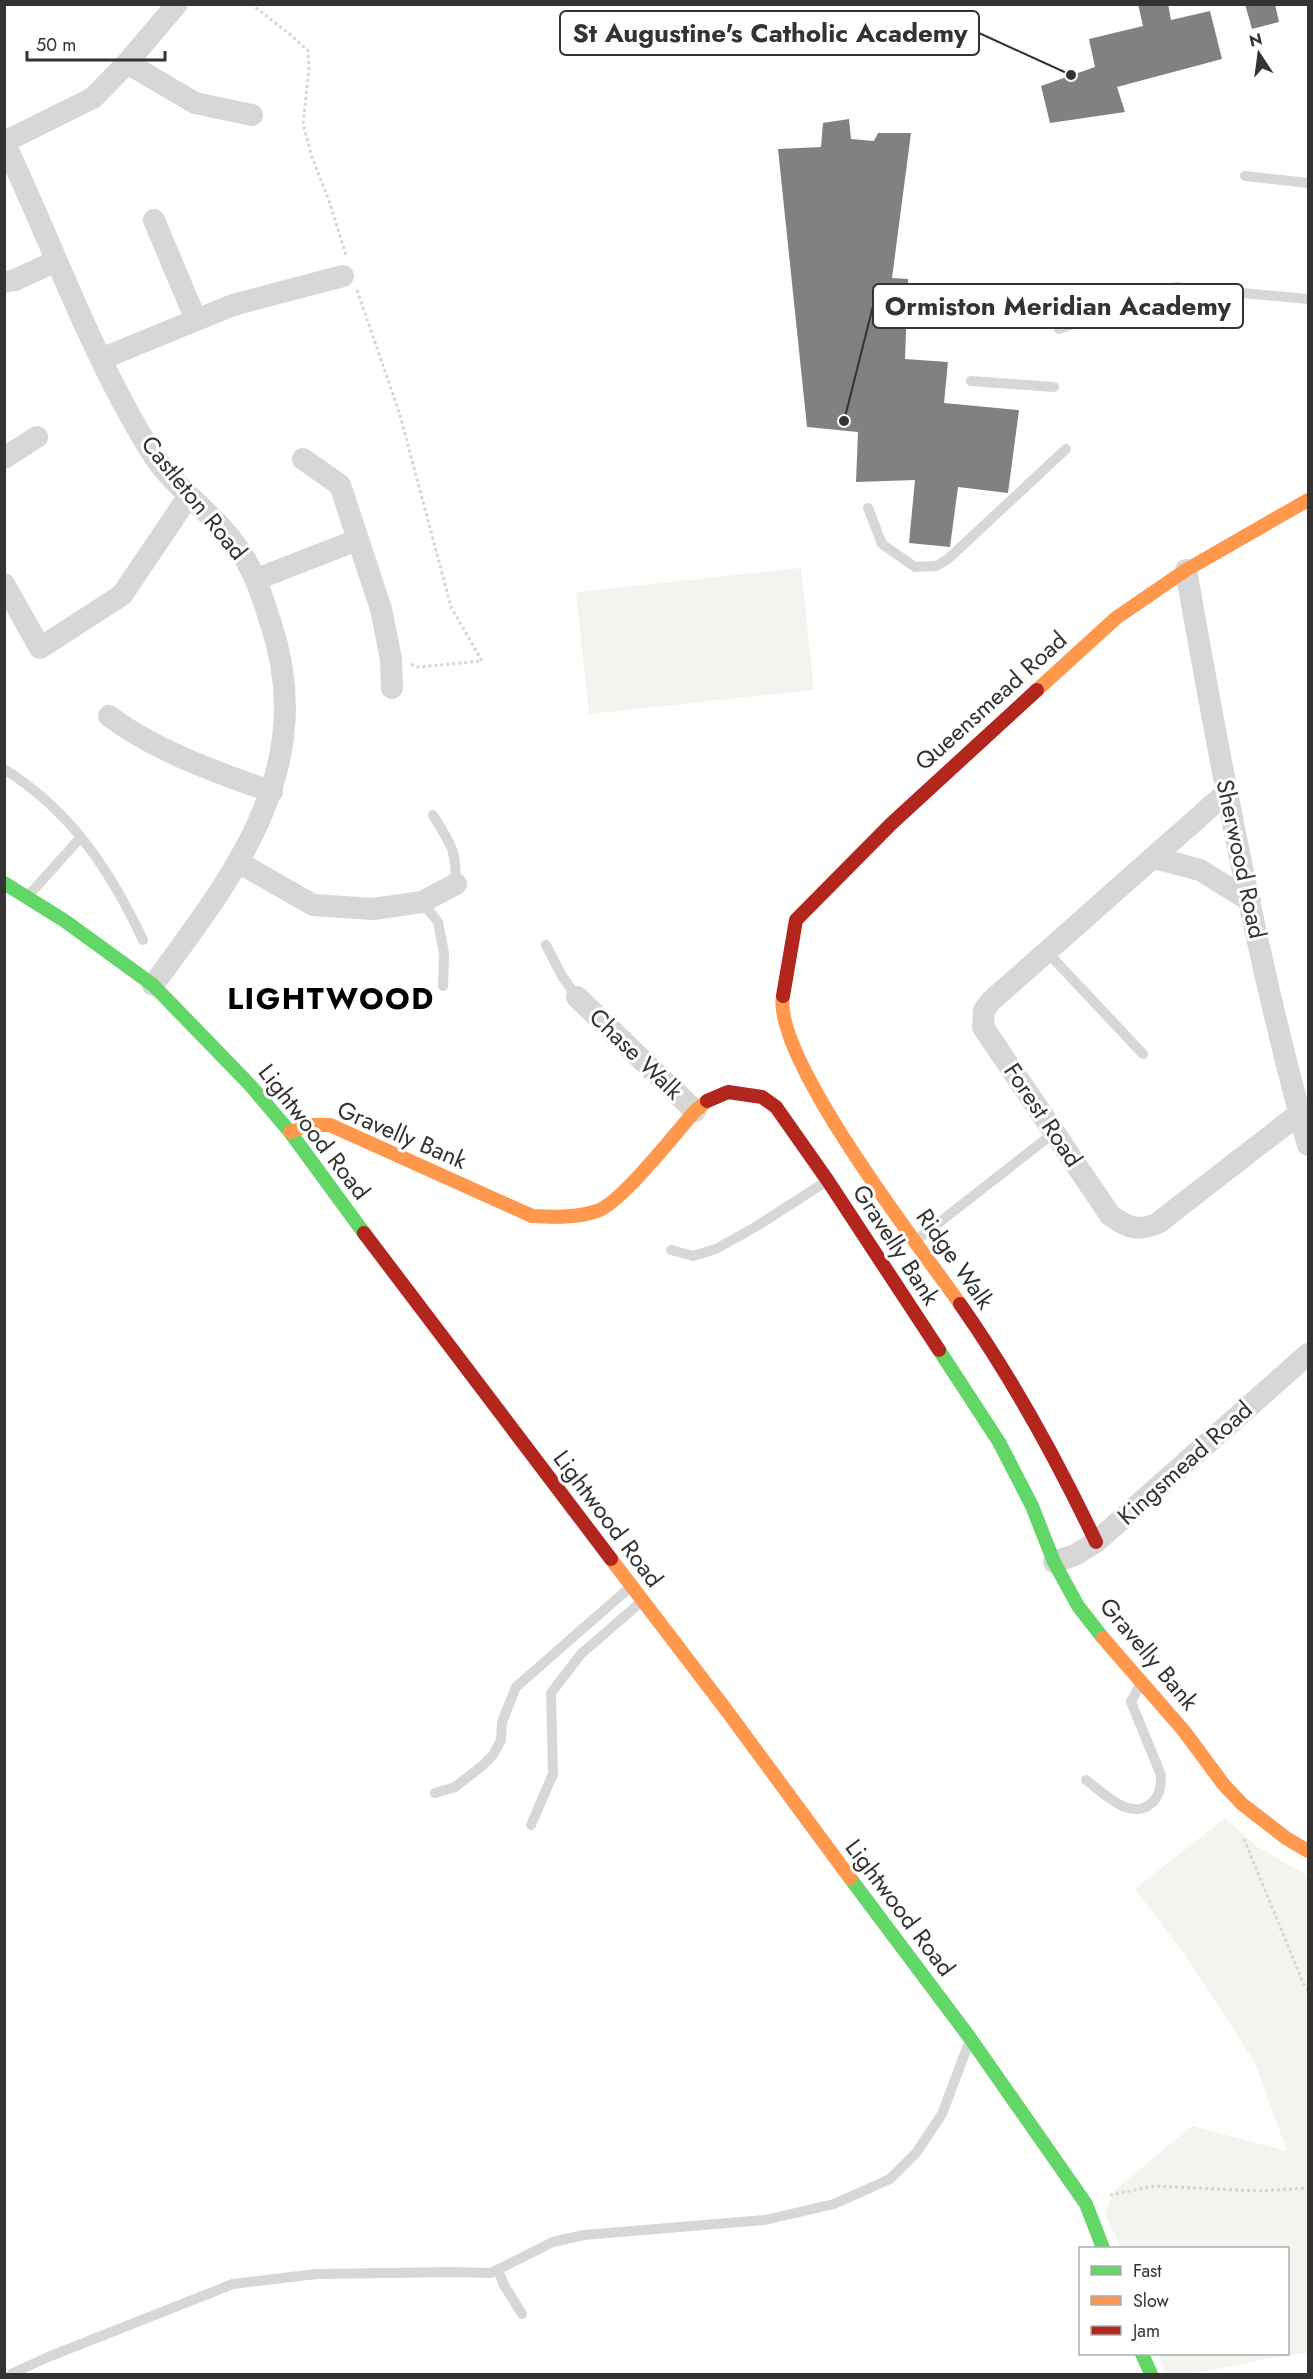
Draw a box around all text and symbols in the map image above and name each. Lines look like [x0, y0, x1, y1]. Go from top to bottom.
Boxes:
callout: St Augustine's Catholic Academy [560, 11, 979, 55]
text: St Augustine's Catholic Academy [572, 14, 968, 52]
scale bar [27, 24, 165, 62]
north arrow [1229, 24, 1289, 84]
text: N [1247, 27, 1265, 53]
text: 50 m [36, 32, 76, 58]
callout: Ormiston Meridian Academy [873, 284, 1243, 328]
text: Ormiston Meridian Academy [885, 287, 1232, 325]
street label: Castleton Road [133, 428, 256, 568]
street label: Queensmead Road [907, 623, 1074, 778]
street label: Sherwood Road [1208, 776, 1275, 942]
district label: LIGHTWOOD [227, 977, 435, 1020]
street label: Chase Walk [581, 1000, 692, 1108]
street label: Lightwood Road [250, 1056, 379, 1207]
street label: Forest Road [996, 1056, 1091, 1174]
street label: Gravelly Bank [332, 1092, 473, 1178]
street label: Gravelly Bank [844, 1177, 949, 1312]
street label: Ridge Walk [908, 1201, 1003, 1316]
street label: Kingsmead Road [1109, 1392, 1260, 1533]
street label: Lightwood Road [545, 1443, 672, 1595]
street label: Gravelly Bank [1092, 1590, 1207, 1718]
street label: Lightwood Road [837, 1832, 964, 1984]
legend [1079, 2247, 1289, 2355]
text: Fast [1133, 2258, 1162, 2284]
text: Slow [1133, 2288, 1170, 2314]
text: Jam [1131, 2318, 1160, 2344]

